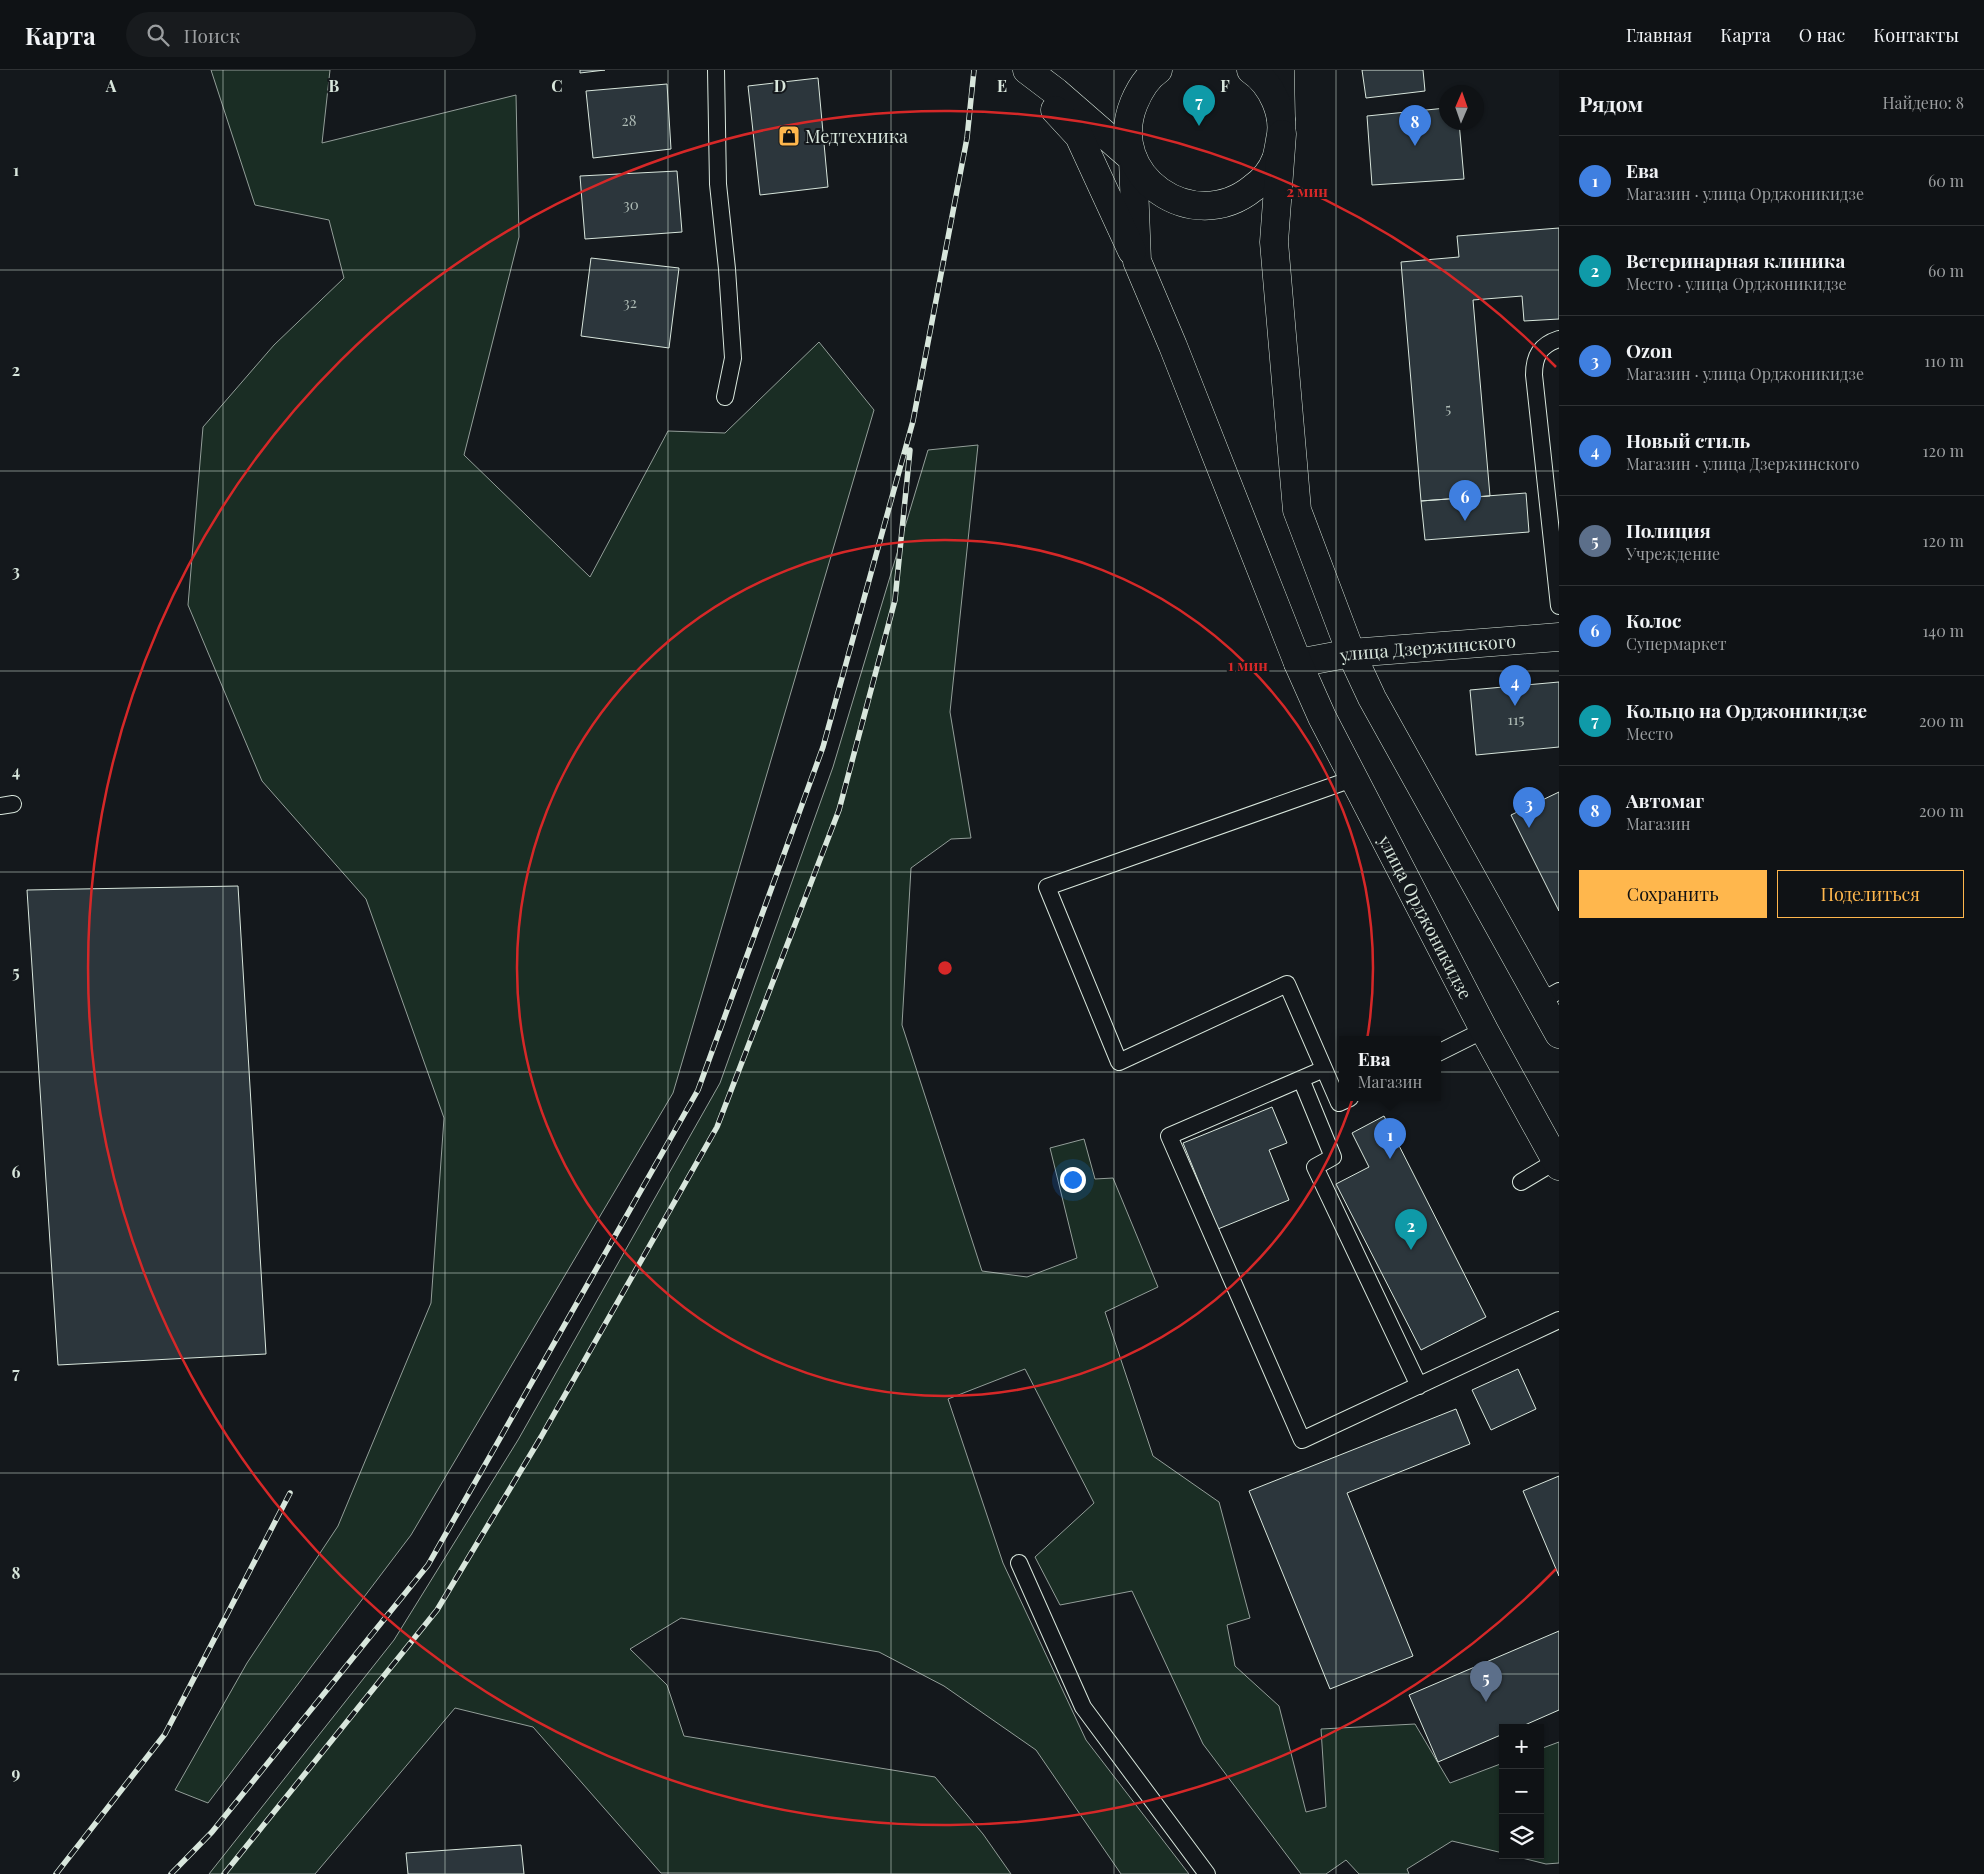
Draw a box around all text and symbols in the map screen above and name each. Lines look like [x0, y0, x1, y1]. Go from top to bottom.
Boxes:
search box [126, 12, 476, 57]
text: Карта [25, 19, 96, 51]
icon: search [144, 21, 172, 49]
text: Поиск [184, 22, 240, 48]
text: Главная [1626, 23, 1692, 47]
text: Карта [1720, 23, 1771, 47]
text: О нас [1799, 23, 1845, 47]
text: Контакты [1873, 23, 1959, 47]
text: A [105, 75, 117, 96]
text: B [329, 75, 340, 96]
text: C [551, 75, 563, 96]
text: D [774, 75, 786, 96]
text: E [997, 75, 1007, 96]
text: F [1220, 75, 1230, 96]
pin: 7 [1183, 85, 1215, 126]
north arrow [1439, 85, 1484, 130]
text: Рядом [1579, 89, 1643, 117]
text: Найдено: 8 [1882, 92, 1964, 113]
pin: 8 [1399, 105, 1431, 146]
house number: 28 [622, 110, 637, 130]
shop icon: Медтехника [777, 124, 801, 148]
place label: Медтехника [805, 124, 908, 148]
text: Ева [1626, 157, 1659, 183]
text: 1 [13, 159, 19, 180]
text: 1 [1592, 170, 1598, 191]
text: 60 m [1928, 170, 1964, 191]
text: 2 мин [1286, 181, 1328, 201]
text: Магазин · улица Орджоникидзе [1626, 183, 1864, 204]
house number: 30 [623, 194, 639, 214]
text: Ветеринарная клиника [1626, 247, 1845, 273]
text: 2 [1591, 260, 1599, 281]
text: 60 m [1928, 260, 1964, 281]
text: Место · улица Орджоникидзе [1626, 273, 1847, 294]
house number: 32 [623, 292, 637, 312]
text: Ozon [1626, 337, 1672, 363]
text: 3 [1591, 350, 1599, 371]
text: 110 m [1924, 350, 1964, 371]
text: 2 [12, 359, 20, 380]
text: Магазин · улица Орджоникидзе [1626, 363, 1864, 384]
house number: 5 [1445, 398, 1451, 418]
text: Новый стиль [1626, 427, 1750, 453]
text: 4 [1591, 440, 1599, 461]
text: 120 m [1923, 440, 1964, 461]
text: Магазин · улица Дзержинского [1626, 453, 1860, 474]
pin: 6 [1449, 480, 1481, 521]
text: Полиция [1626, 517, 1711, 543]
text: 5 [1591, 530, 1599, 551]
text: 120 m [1923, 530, 1964, 551]
text: Учреждение [1626, 543, 1720, 564]
text: 3 [12, 560, 20, 581]
text: Колос [1626, 607, 1681, 633]
text: 6 [1591, 620, 1599, 641]
text: 140 m [1922, 620, 1964, 641]
street label: улица Дзержинского [1337, 628, 1517, 667]
text: Супермаркет [1626, 633, 1727, 654]
text: 1 мин [1228, 655, 1268, 675]
pin: 4 [1499, 665, 1531, 706]
text: Кольцо на Орджоникидзе [1626, 697, 1867, 723]
house number: 115 [1507, 709, 1525, 729]
text: 7 [1591, 710, 1599, 731]
text: 200 m [1919, 710, 1964, 731]
text: Место [1626, 723, 1673, 744]
text: 4 [12, 760, 20, 781]
pin: 3 [1513, 787, 1545, 828]
text: Автомаг [1626, 787, 1704, 813]
text: 8 [1591, 800, 1599, 821]
text: 200 m [1919, 800, 1964, 821]
text: Магазин [1626, 813, 1691, 834]
street label: улица Орджоникидзе [1373, 830, 1478, 1003]
button: Сохранить [1579, 870, 1767, 918]
button: Поделиться [1777, 870, 1964, 918]
centre of rings [936, 959, 954, 977]
text: 5 [12, 961, 20, 982]
popup [1339, 1036, 1441, 1101]
text: Ева [1358, 1045, 1391, 1071]
text: Магазин [1358, 1071, 1422, 1092]
pin: 1 [1374, 1118, 1406, 1159]
text: 6 [12, 1161, 21, 1182]
your location [1060, 1167, 1086, 1193]
pin: 2 [1395, 1209, 1427, 1250]
text: 7 [12, 1362, 20, 1383]
text: 8 [12, 1562, 21, 1583]
pin: 5 [1470, 1661, 1502, 1702]
map controls [1499, 1724, 1544, 1859]
button: + [1499, 1724, 1544, 1769]
text: 9 [12, 1762, 21, 1783]
button: − [1499, 1769, 1544, 1814]
button: layers [1499, 1814, 1544, 1859]

